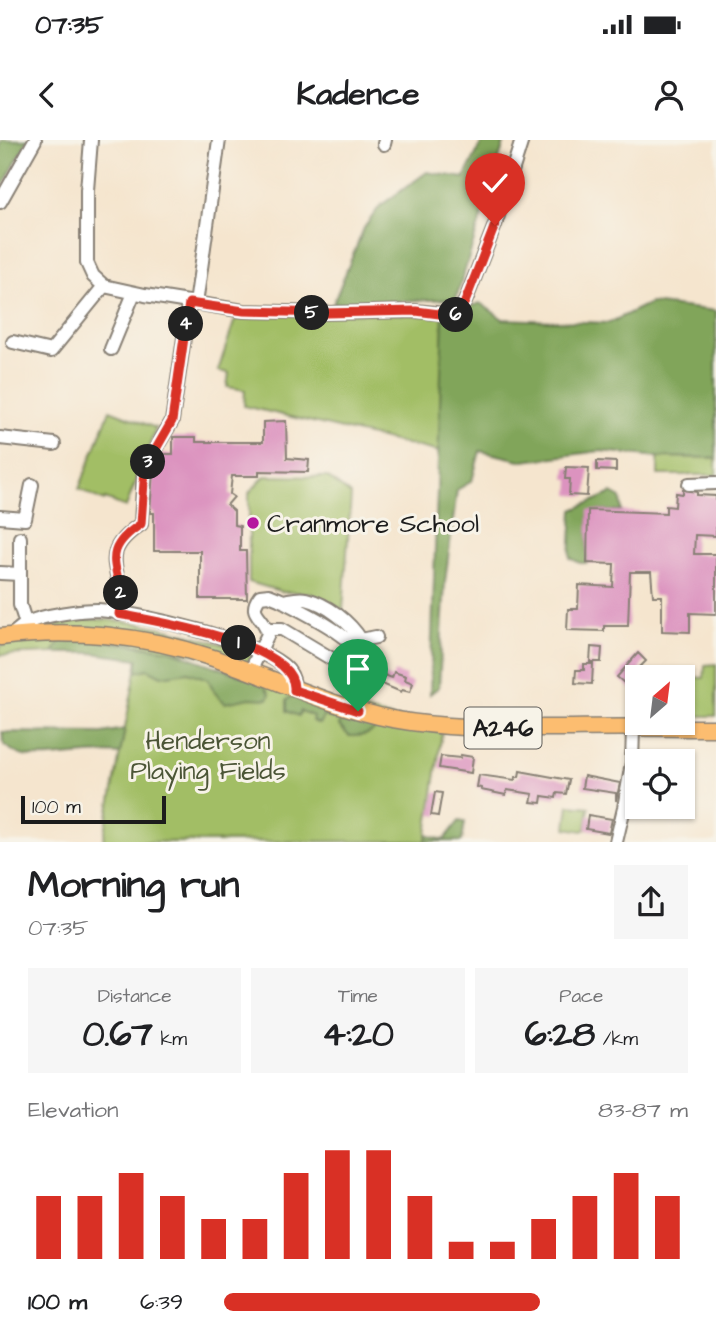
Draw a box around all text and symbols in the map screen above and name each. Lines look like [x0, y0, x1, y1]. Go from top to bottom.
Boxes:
text: 07:35 [35, 7, 103, 43]
text: Kadence [297, 72, 419, 117]
icon: back [28, 76, 66, 114]
icon: person [650, 76, 688, 114]
pin [465, 153, 525, 225]
icon: check [476, 164, 514, 202]
pin: 5 [294, 296, 330, 330]
pin: 6 [438, 298, 474, 332]
text: 5 [305, 299, 318, 326]
text: 6 [450, 301, 461, 328]
pin: 4 [168, 306, 204, 342]
text: 4 [179, 310, 192, 337]
pin: 3 [130, 444, 166, 480]
text: 3 [143, 448, 152, 475]
place label: Cranmore School [267, 506, 479, 542]
marker: Cranmore School [245, 515, 261, 531]
pin: 2 [104, 575, 138, 610]
text: 2 [115, 579, 126, 606]
pin: 1 [222, 626, 256, 660]
text: 1 [237, 629, 240, 656]
pin [328, 639, 388, 711]
icon: arrive [339, 650, 377, 688]
north arrow [625, 665, 695, 735]
map controls [625, 665, 695, 819]
road number: A246 [464, 708, 542, 748]
park label: Henderson Playing Fields [130, 723, 286, 791]
button: locate [625, 749, 695, 819]
scale bar [21, 792, 166, 824]
text: 100 m [32, 794, 81, 821]
text: Morning run [28, 860, 240, 912]
button: share [614, 865, 688, 939]
text: 07:35 [28, 912, 89, 944]
text: Distance [98, 983, 172, 1010]
text: Time [338, 983, 378, 1010]
text: Pace [559, 983, 603, 1010]
text: 0.67 [82, 1010, 153, 1059]
text: 4:20 [322, 1010, 394, 1059]
text: 6:28 [525, 1010, 595, 1059]
text: km [153, 1026, 187, 1053]
text: /km [595, 1026, 638, 1053]
text: Elevation [28, 1094, 119, 1126]
text: 83–87 m [598, 1094, 688, 1126]
text: 100 m [28, 1286, 87, 1318]
text: 6:39 [140, 1286, 183, 1318]

